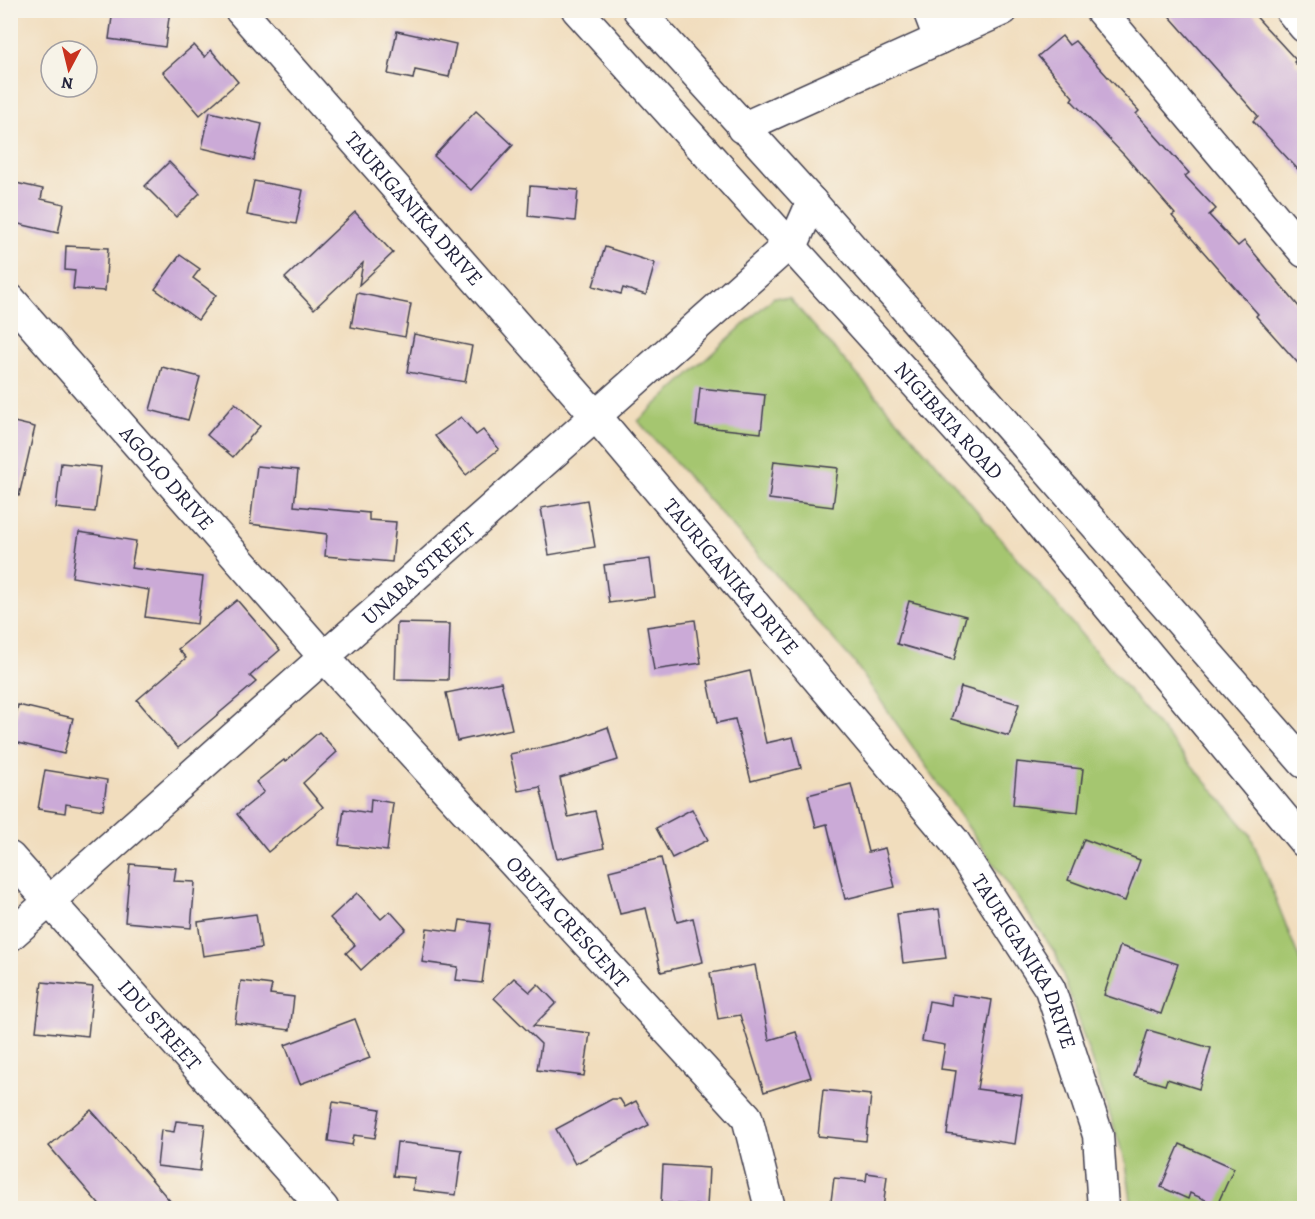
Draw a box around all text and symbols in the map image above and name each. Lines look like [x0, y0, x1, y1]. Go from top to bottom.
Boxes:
north arrow [39, 39, 99, 99]
text: N [60, 71, 74, 95]
street label: TAURIGANIKA DRIVE [339, 125, 489, 292]
street label: NIGIBATA ROAD [888, 356, 1009, 486]
street label: AGOLO DRIVE [113, 419, 220, 536]
street label: TAURIGANIKA DRIVE [657, 493, 805, 661]
street label: UNABA STREET [356, 515, 481, 631]
street label: OBUTA CRESCENT [500, 850, 636, 994]
street label: TAURIGANIKA DRIVE [965, 869, 1083, 1052]
street label: IDU STREET [112, 974, 208, 1077]

